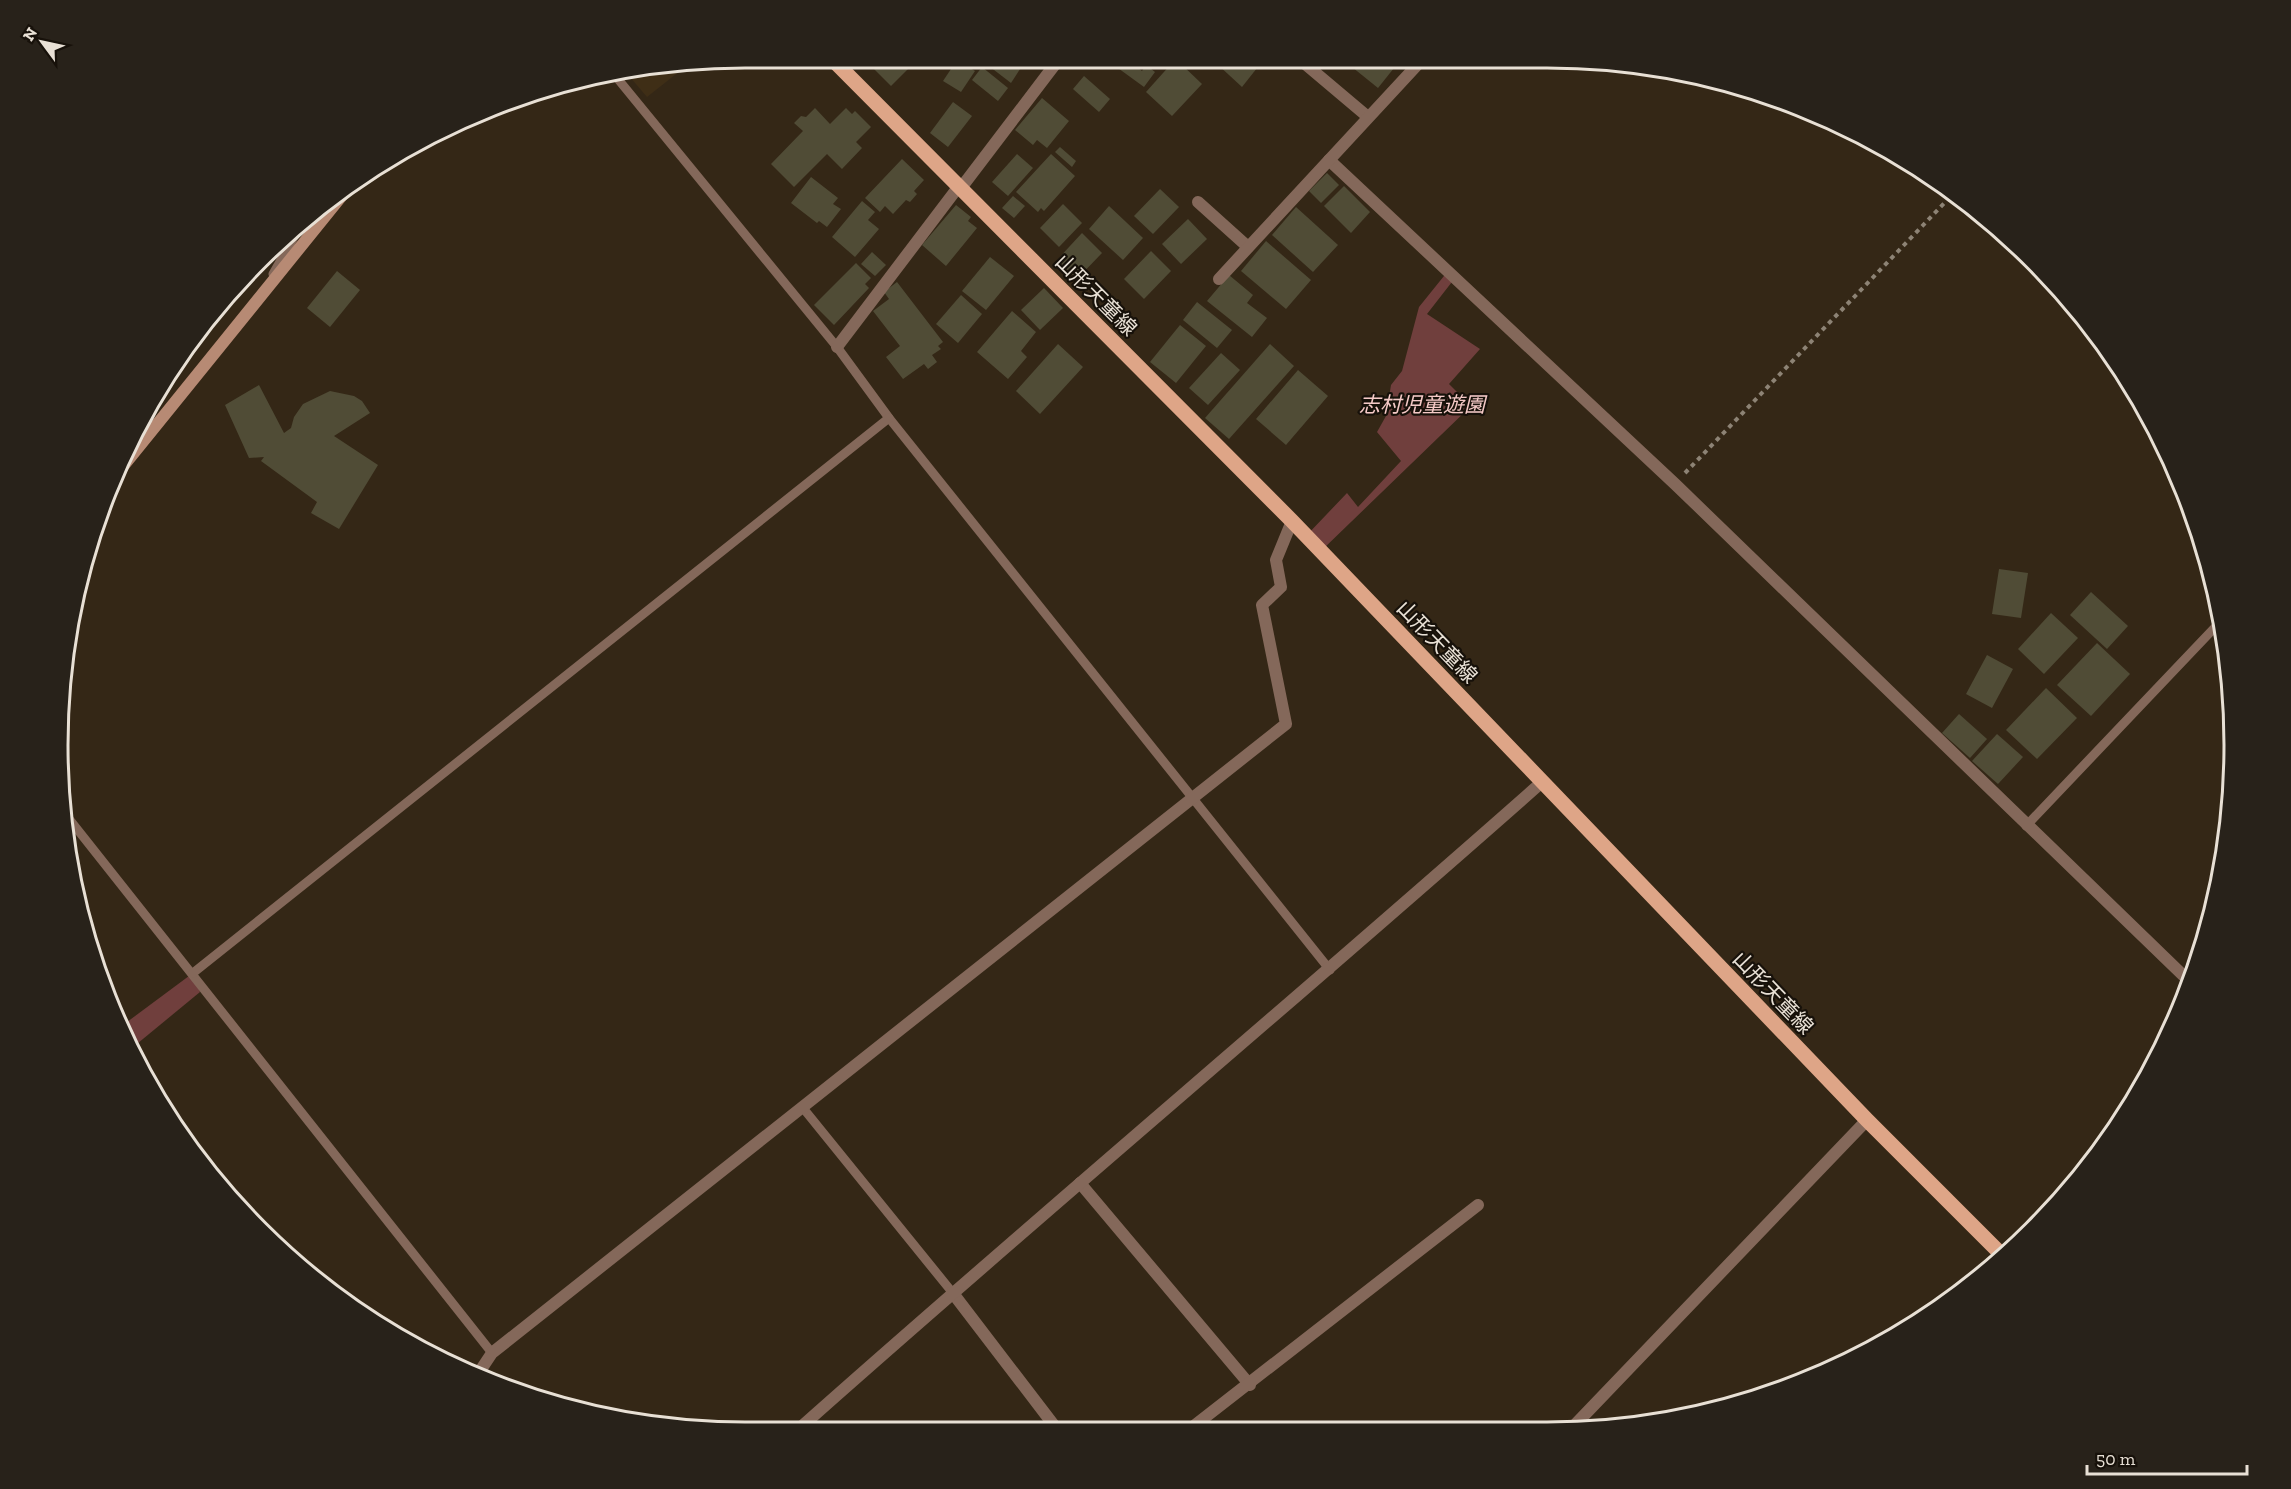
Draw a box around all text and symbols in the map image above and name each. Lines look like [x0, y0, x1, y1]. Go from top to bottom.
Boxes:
north arrow [12, 12, 72, 72]
text: N [19, 24, 41, 44]
street label: 山形天童線 [1050, 249, 1142, 341]
park label: 志村児童遊園 [1359, 392, 1488, 417]
street label: 山形天童線 [1392, 595, 1483, 688]
street label: 山形天童線 [1728, 946, 1819, 1039]
scale bar [2087, 1438, 2248, 1476]
text: 50 m [2096, 1448, 2136, 1470]

